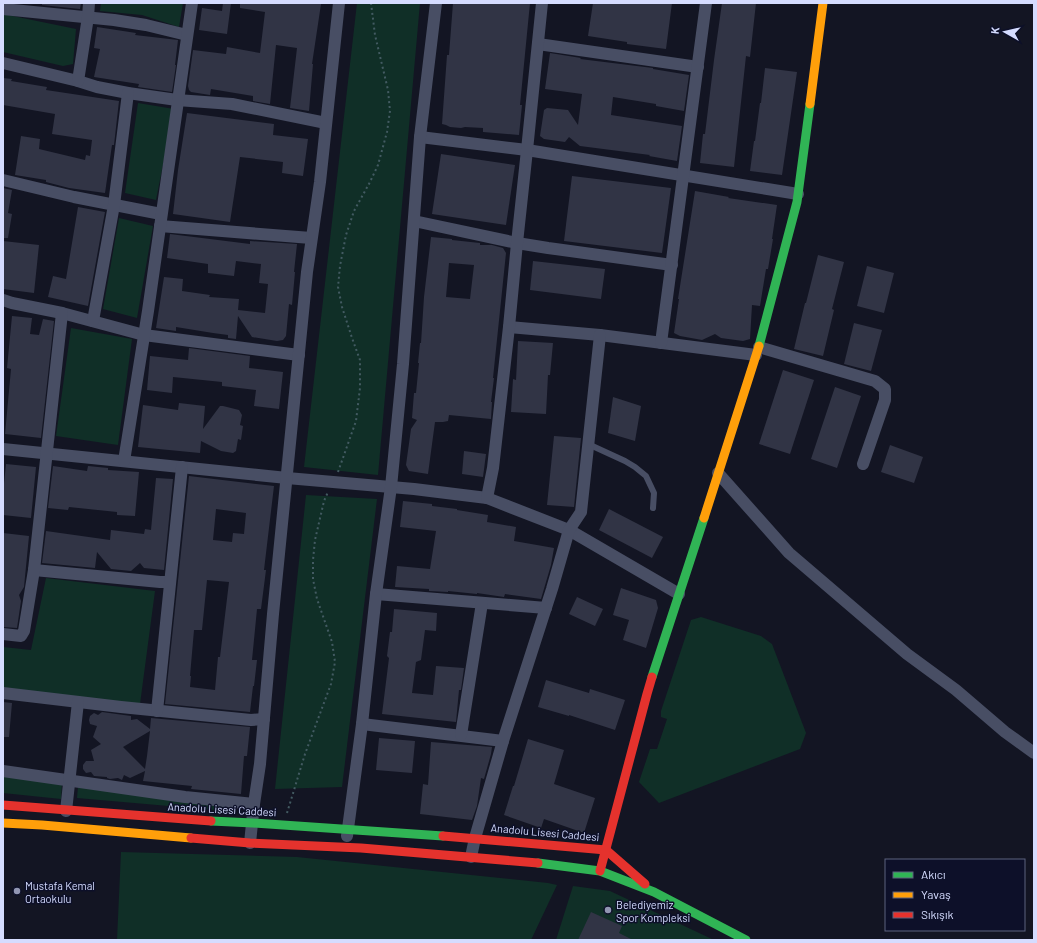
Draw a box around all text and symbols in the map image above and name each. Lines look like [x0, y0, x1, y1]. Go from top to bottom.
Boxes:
north arrow [985, 12, 1025, 52]
text: K [988, 26, 1002, 35]
street label: Anadolu Lisesi Caddesi [167, 800, 277, 818]
street label: Anadolu Lisesi Caddesi [490, 821, 600, 843]
legend [885, 859, 1025, 931]
text: Akıcı [921, 867, 946, 881]
place label: Mustafa Kemal Ortaokulu [25, 879, 95, 905]
marker: Mustafa Kemal Ortaokulu [12, 886, 22, 896]
text: Yavaş [921, 887, 951, 901]
place label: Belediyemiz Spor Kompleksi [616, 898, 690, 924]
marker: Belediyemiz Spor Kompleksi [603, 905, 613, 915]
text: Sıkışık [921, 907, 953, 921]

